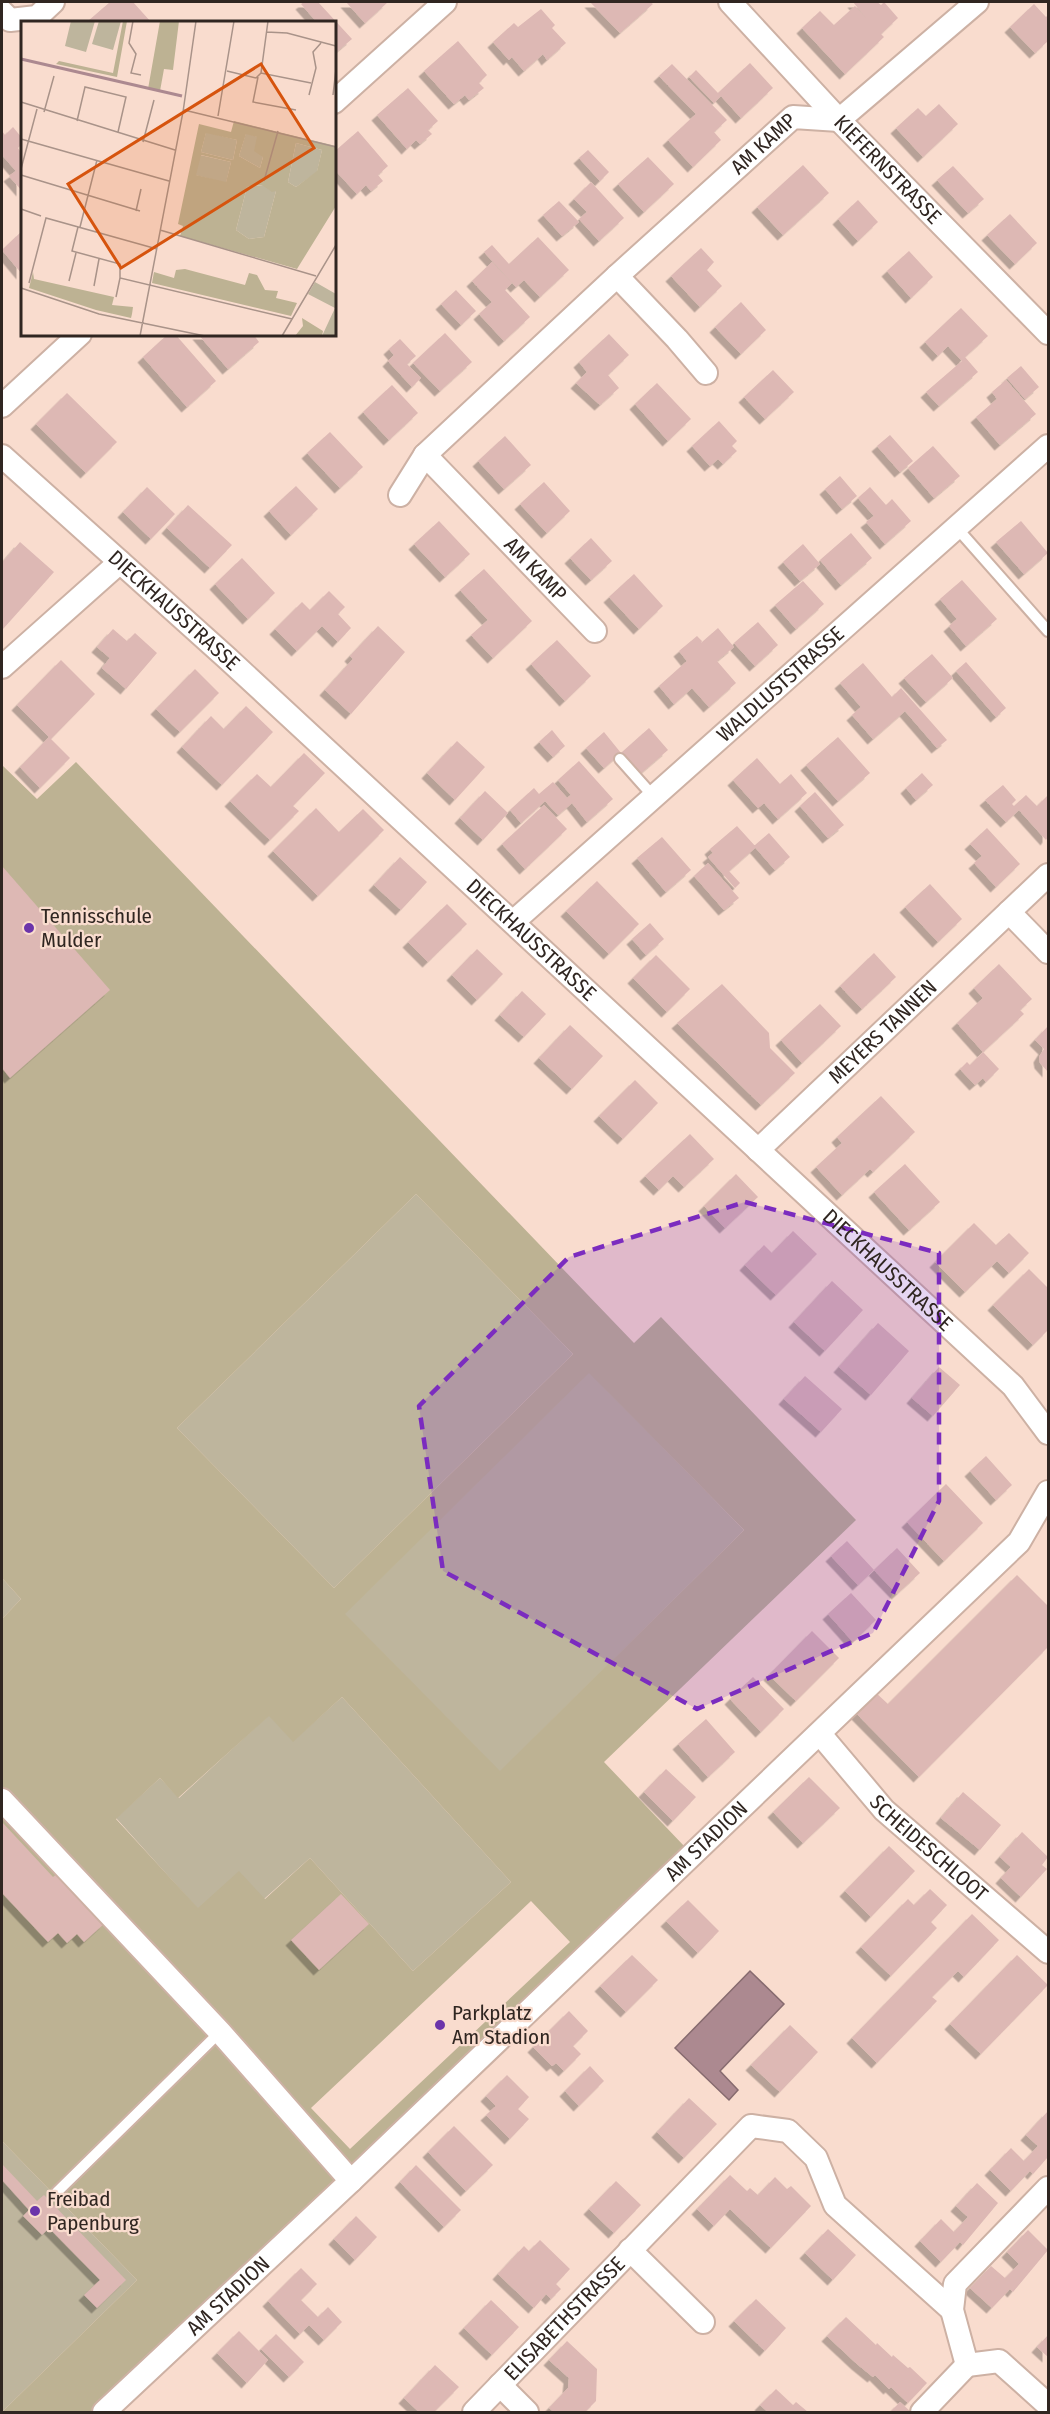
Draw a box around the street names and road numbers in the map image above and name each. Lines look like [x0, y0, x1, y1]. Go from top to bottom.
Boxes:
street label: AM KAMP [725, 108, 801, 180]
street label: KIEFERNSTRASSE [828, 110, 947, 230]
street label: AM KAMP [499, 532, 572, 607]
street label: DIECKHAUSSTRASSE [103, 545, 245, 676]
street label: WALDLUSTSTRASSE [712, 621, 849, 747]
street label: DIECKHAUSSTRASSE [461, 873, 602, 1006]
street label: MEYERS TANNEN [823, 974, 942, 1089]
street label: DIECKHAUSSTRASSE [817, 1203, 958, 1337]
street label: SCHEIDESCHLOOT [864, 1790, 993, 1907]
street label: AM STADION [660, 1796, 753, 1886]
street label: AM STADION [181, 2251, 275, 2341]
street label: ELISABETHSTRASSE [499, 2251, 630, 2386]

